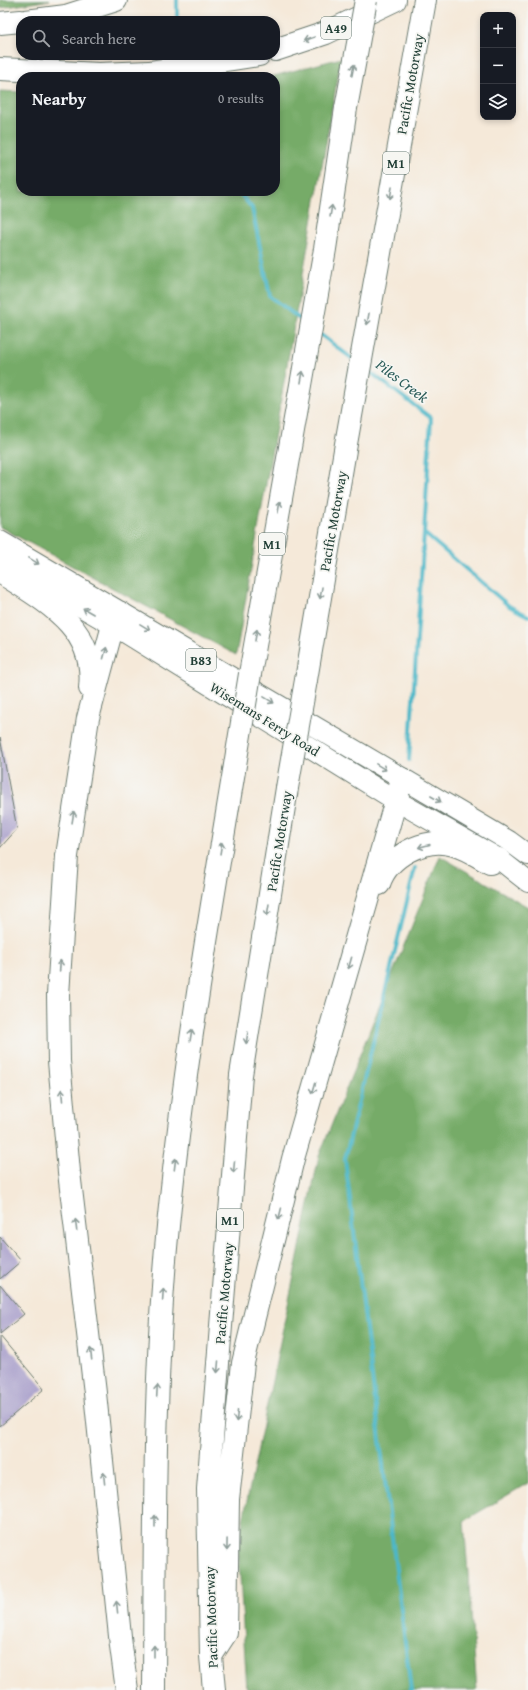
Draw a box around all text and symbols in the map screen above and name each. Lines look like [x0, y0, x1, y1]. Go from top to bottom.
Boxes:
map controls [480, 12, 516, 120]
button: + [480, 12, 516, 48]
search box [16, 16, 280, 60]
road number: A49 [321, 17, 351, 39]
icon: search [30, 27, 52, 49]
text: Search here [62, 28, 136, 49]
street label: Pacific Motorway [391, 32, 429, 136]
one-way arrow [302, 36, 315, 43]
button: − [480, 48, 516, 84]
one-way arrow [350, 64, 358, 77]
button: layers [480, 84, 516, 120]
text: Nearby [32, 86, 86, 111]
text: 0 results [218, 89, 264, 108]
road number: M1 [383, 152, 409, 174]
one-way arrow [387, 186, 395, 199]
one-way arrow [327, 205, 335, 218]
one-way arrow [364, 312, 372, 325]
water label: Piles Creek [371, 353, 433, 407]
one-way arrow [298, 371, 306, 384]
street label: Pacific Motorway [314, 469, 352, 573]
one-way arrow [275, 501, 283, 514]
road number: M1 [259, 533, 285, 555]
one-way arrow [28, 557, 40, 565]
one-way arrow [317, 586, 325, 599]
one-way arrow [82, 606, 94, 614]
one-way arrow [139, 624, 151, 632]
one-way arrow [253, 629, 261, 642]
one-way arrow [102, 647, 110, 660]
road number: B83 [186, 649, 216, 671]
street label: Wisemans Ferry Road [206, 677, 324, 761]
one-way arrow [263, 697, 275, 705]
one-way arrow [375, 763, 387, 771]
street label: Pacific Motorway [261, 789, 297, 893]
one-way arrow [430, 795, 442, 803]
one-way arrow [69, 811, 77, 824]
one-way arrow [217, 842, 225, 855]
one-way arrow [417, 843, 430, 850]
one-way arrow [264, 903, 272, 916]
one-way arrow [346, 957, 353, 970]
one-way arrow [56, 960, 63, 973]
one-way arrow [187, 1029, 195, 1042]
one-way arrow [243, 1031, 251, 1044]
one-way arrow [309, 1082, 317, 1095]
one-way arrow [59, 1089, 66, 1102]
one-way arrow [171, 1158, 179, 1171]
one-way arrow [230, 1160, 237, 1173]
one-way arrow [275, 1207, 283, 1220]
road number: M1 [217, 1209, 243, 1231]
one-way arrow [72, 1219, 79, 1232]
street label: Pacific Motorway [210, 1241, 238, 1345]
one-way arrow [160, 1288, 167, 1301]
one-way arrow [87, 1348, 95, 1361]
one-way arrow [214, 1360, 221, 1373]
one-way arrow [154, 1385, 161, 1398]
one-way arrow [234, 1409, 241, 1422]
one-way arrow [100, 1472, 108, 1485]
one-way arrow [151, 1515, 159, 1528]
one-way arrow [223, 1538, 231, 1551]
street label: Pacific Motorway [199, 1566, 223, 1668]
one-way arrow [113, 1601, 121, 1614]
one-way arrow [150, 1645, 158, 1658]

